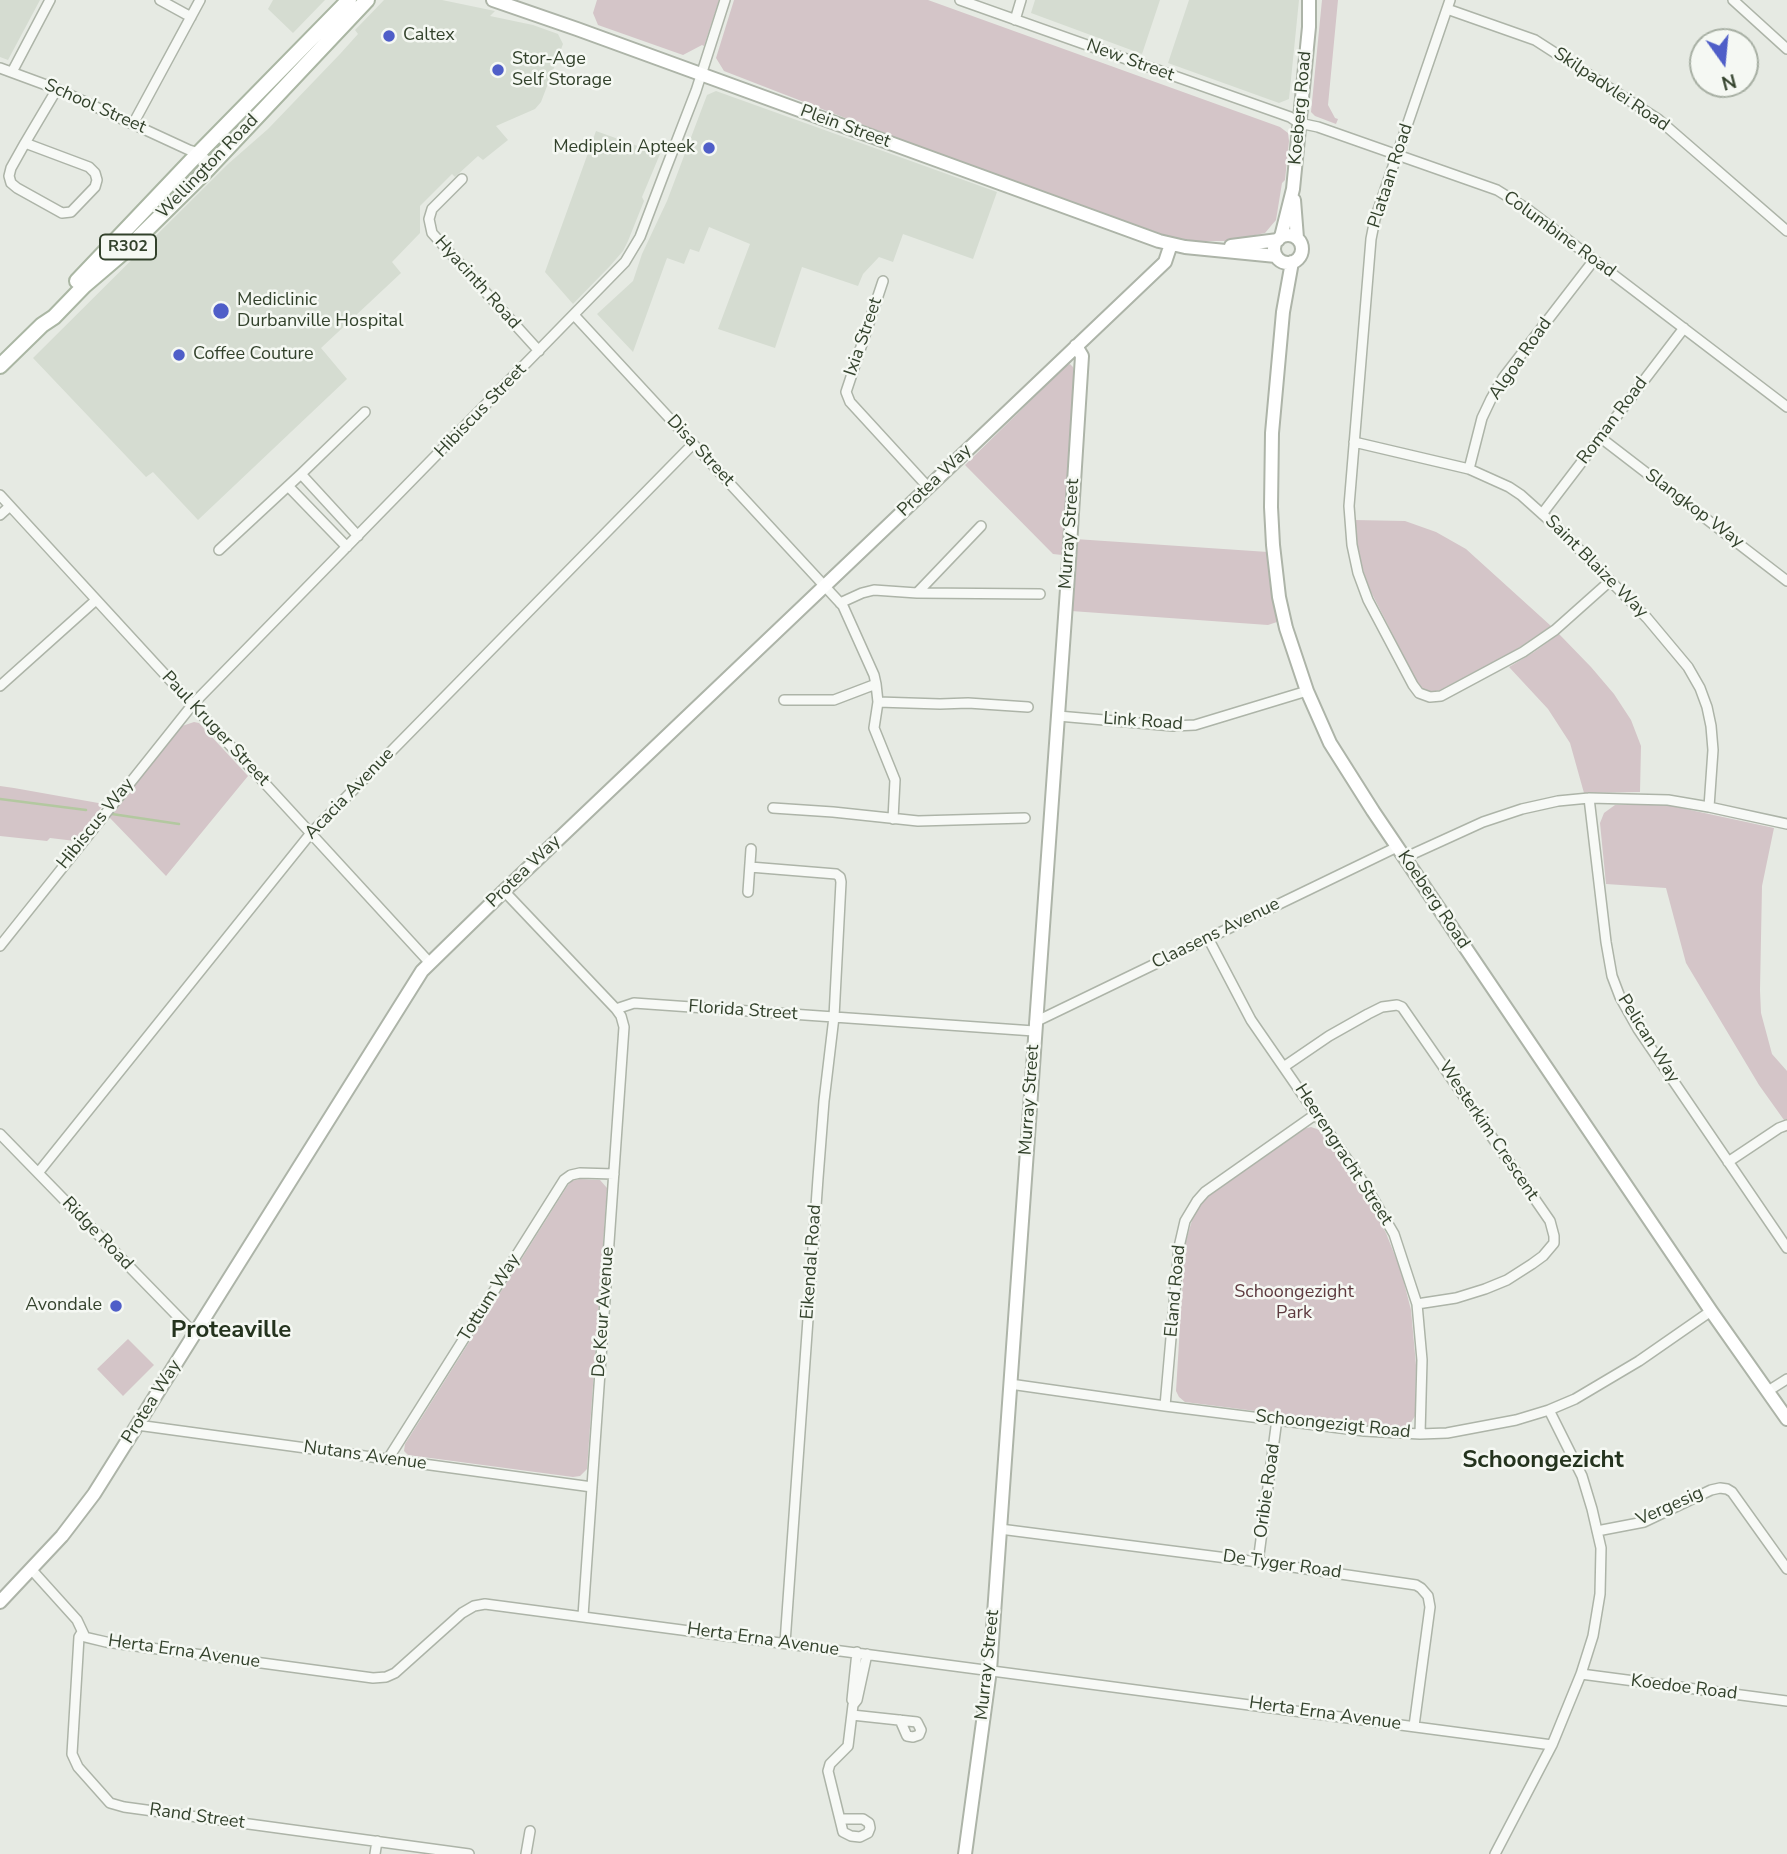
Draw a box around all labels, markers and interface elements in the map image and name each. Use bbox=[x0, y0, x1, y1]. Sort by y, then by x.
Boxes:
place label: Caltex bbox=[403, 25, 455, 47]
marker: Caltex bbox=[381, 28, 397, 44]
north arrow bbox=[1689, 28, 1759, 98]
street label: New Street bbox=[1083, 35, 1177, 87]
street label: Skilpadvlei Road bbox=[1549, 43, 1673, 137]
place label: Stor-Age Self Storage bbox=[512, 49, 612, 92]
street label: Koeberg Road bbox=[1285, 50, 1317, 166]
marker: Stor-Age Self Storage bbox=[490, 62, 506, 78]
text: N bbox=[1719, 67, 1739, 96]
street label: School Street bbox=[41, 75, 149, 139]
street label: Plein Street bbox=[797, 101, 893, 153]
street label: Wellington Road bbox=[153, 110, 263, 224]
street label: Plataan Road bbox=[1364, 121, 1418, 231]
place label: Mediplein Apteek bbox=[553, 137, 695, 159]
marker: Mediplein Apteek bbox=[701, 140, 717, 156]
street label: Columbine Road bbox=[1499, 187, 1619, 283]
street label: Hyacinth Road bbox=[429, 232, 525, 334]
road number: R302 bbox=[100, 234, 156, 260]
place label: Mediclinic Durbanville Hospital bbox=[237, 290, 403, 332]
street label: Ixia Street bbox=[841, 295, 887, 379]
marker: Mediclinic Durbanville Hospital bbox=[211, 301, 231, 321]
street label: Algoa Road bbox=[1485, 314, 1557, 404]
place label: Coffee Couture bbox=[193, 344, 314, 366]
marker: Coffee Couture bbox=[171, 347, 187, 363]
street label: Hibiscus Street bbox=[431, 360, 531, 462]
street label: Roman Road bbox=[1573, 373, 1653, 469]
street label: Disa Street bbox=[662, 411, 738, 491]
street label: Protea Way bbox=[893, 440, 977, 522]
street label: Slangkop Way bbox=[1640, 465, 1748, 553]
street label: Murray Street bbox=[1055, 478, 1085, 590]
street label: Saint Blaize Way bbox=[1540, 511, 1652, 623]
street label: Paul Kruger Street bbox=[156, 667, 274, 791]
street label: Link Road bbox=[1103, 708, 1183, 736]
street label: Acacia Avenue bbox=[301, 744, 399, 844]
street label: Hibiscus Way bbox=[53, 774, 139, 874]
street label: Protea Way bbox=[482, 831, 566, 913]
street label: Koeberg Road bbox=[1392, 847, 1474, 953]
street label: Claasens Avenue bbox=[1149, 894, 1283, 974]
street label: Pelican Way bbox=[1612, 991, 1684, 1087]
street label: Florida Street bbox=[688, 996, 798, 1026]
street label: Murray Street bbox=[1015, 1044, 1045, 1156]
street label: Westerkim Crescent bbox=[1433, 1057, 1543, 1205]
street label: Heerengracht Street bbox=[1289, 1080, 1397, 1230]
street label: Ridge Road bbox=[57, 1193, 137, 1275]
street label: Eikendal Road bbox=[797, 1204, 827, 1320]
street label: Eland Road bbox=[1161, 1244, 1191, 1338]
street label: De Keur Avenue bbox=[589, 1246, 619, 1378]
street label: Tottum Way bbox=[455, 1250, 525, 1346]
park label: Schoongezight Park bbox=[1234, 1282, 1354, 1324]
place label: Avondale bbox=[25, 1295, 102, 1317]
marker: Avondale bbox=[108, 1298, 124, 1314]
district label: Proteaville bbox=[171, 1317, 291, 1345]
street label: Protea Way bbox=[118, 1356, 186, 1448]
street label: Schoongezigt Road bbox=[1254, 1406, 1412, 1444]
street label: Nutans Avenue bbox=[302, 1437, 428, 1475]
street label: Oribie Road bbox=[1251, 1442, 1285, 1540]
district label: Schoongezicht bbox=[1462, 1447, 1624, 1475]
street label: Vergesig bbox=[1633, 1483, 1707, 1531]
street label: De Tyger Road bbox=[1221, 1546, 1343, 1584]
street label: Murray Street bbox=[971, 1609, 1005, 1721]
street label: Herta Erna Avenue bbox=[686, 1619, 840, 1661]
street label: Herta Erna Avenue bbox=[107, 1631, 261, 1673]
street label: Koedoe Road bbox=[1629, 1671, 1739, 1705]
street label: Herta Erna Avenue bbox=[1248, 1693, 1402, 1735]
street label: Rand Street bbox=[148, 1800, 246, 1834]

